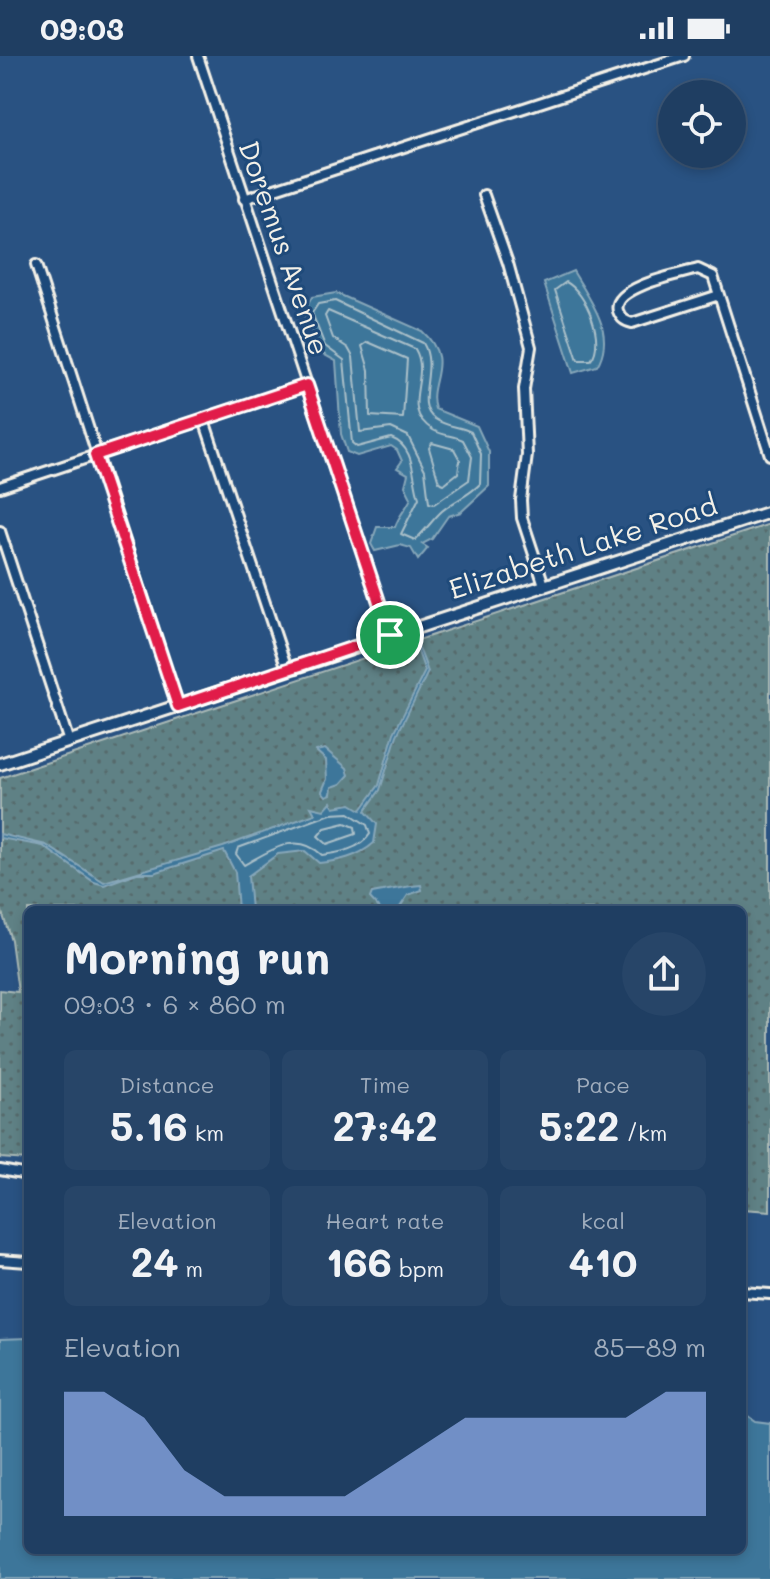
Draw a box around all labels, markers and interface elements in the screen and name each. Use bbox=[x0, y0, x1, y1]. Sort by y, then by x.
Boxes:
text: 09:03 bbox=[40, 8, 124, 48]
map controls bbox=[658, 80, 746, 168]
button: locate bbox=[658, 80, 746, 168]
street label: Doremus Avenue bbox=[231, 136, 338, 360]
street label: Elizabeth Lake Road bbox=[444, 486, 721, 606]
pin bbox=[356, 601, 424, 669]
icon: arrive bbox=[368, 613, 412, 657]
text: Morning run bbox=[64, 928, 330, 985]
button: share bbox=[622, 932, 706, 1016]
text: 09:03 · 6 × 860 m bbox=[64, 987, 286, 1021]
text: Distance bbox=[120, 1070, 214, 1099]
text: Time bbox=[360, 1070, 410, 1099]
text: Pace bbox=[576, 1070, 630, 1099]
text: 5.16 bbox=[110, 1099, 188, 1151]
text: 27:42 bbox=[332, 1099, 438, 1151]
text: 5:22 bbox=[539, 1099, 619, 1151]
text: km bbox=[188, 1118, 224, 1147]
text: /km bbox=[619, 1118, 667, 1147]
text: Elevation bbox=[118, 1206, 216, 1235]
text: Heart rate bbox=[326, 1206, 444, 1235]
text: kcal bbox=[581, 1206, 625, 1235]
text: 24 bbox=[131, 1235, 179, 1287]
text: 166 bbox=[326, 1235, 392, 1287]
text: 410 bbox=[569, 1235, 637, 1287]
text: m bbox=[179, 1254, 203, 1283]
text: bpm bbox=[392, 1254, 444, 1283]
text: Elevation bbox=[64, 1330, 181, 1364]
text: 85–89 m bbox=[594, 1330, 706, 1364]

